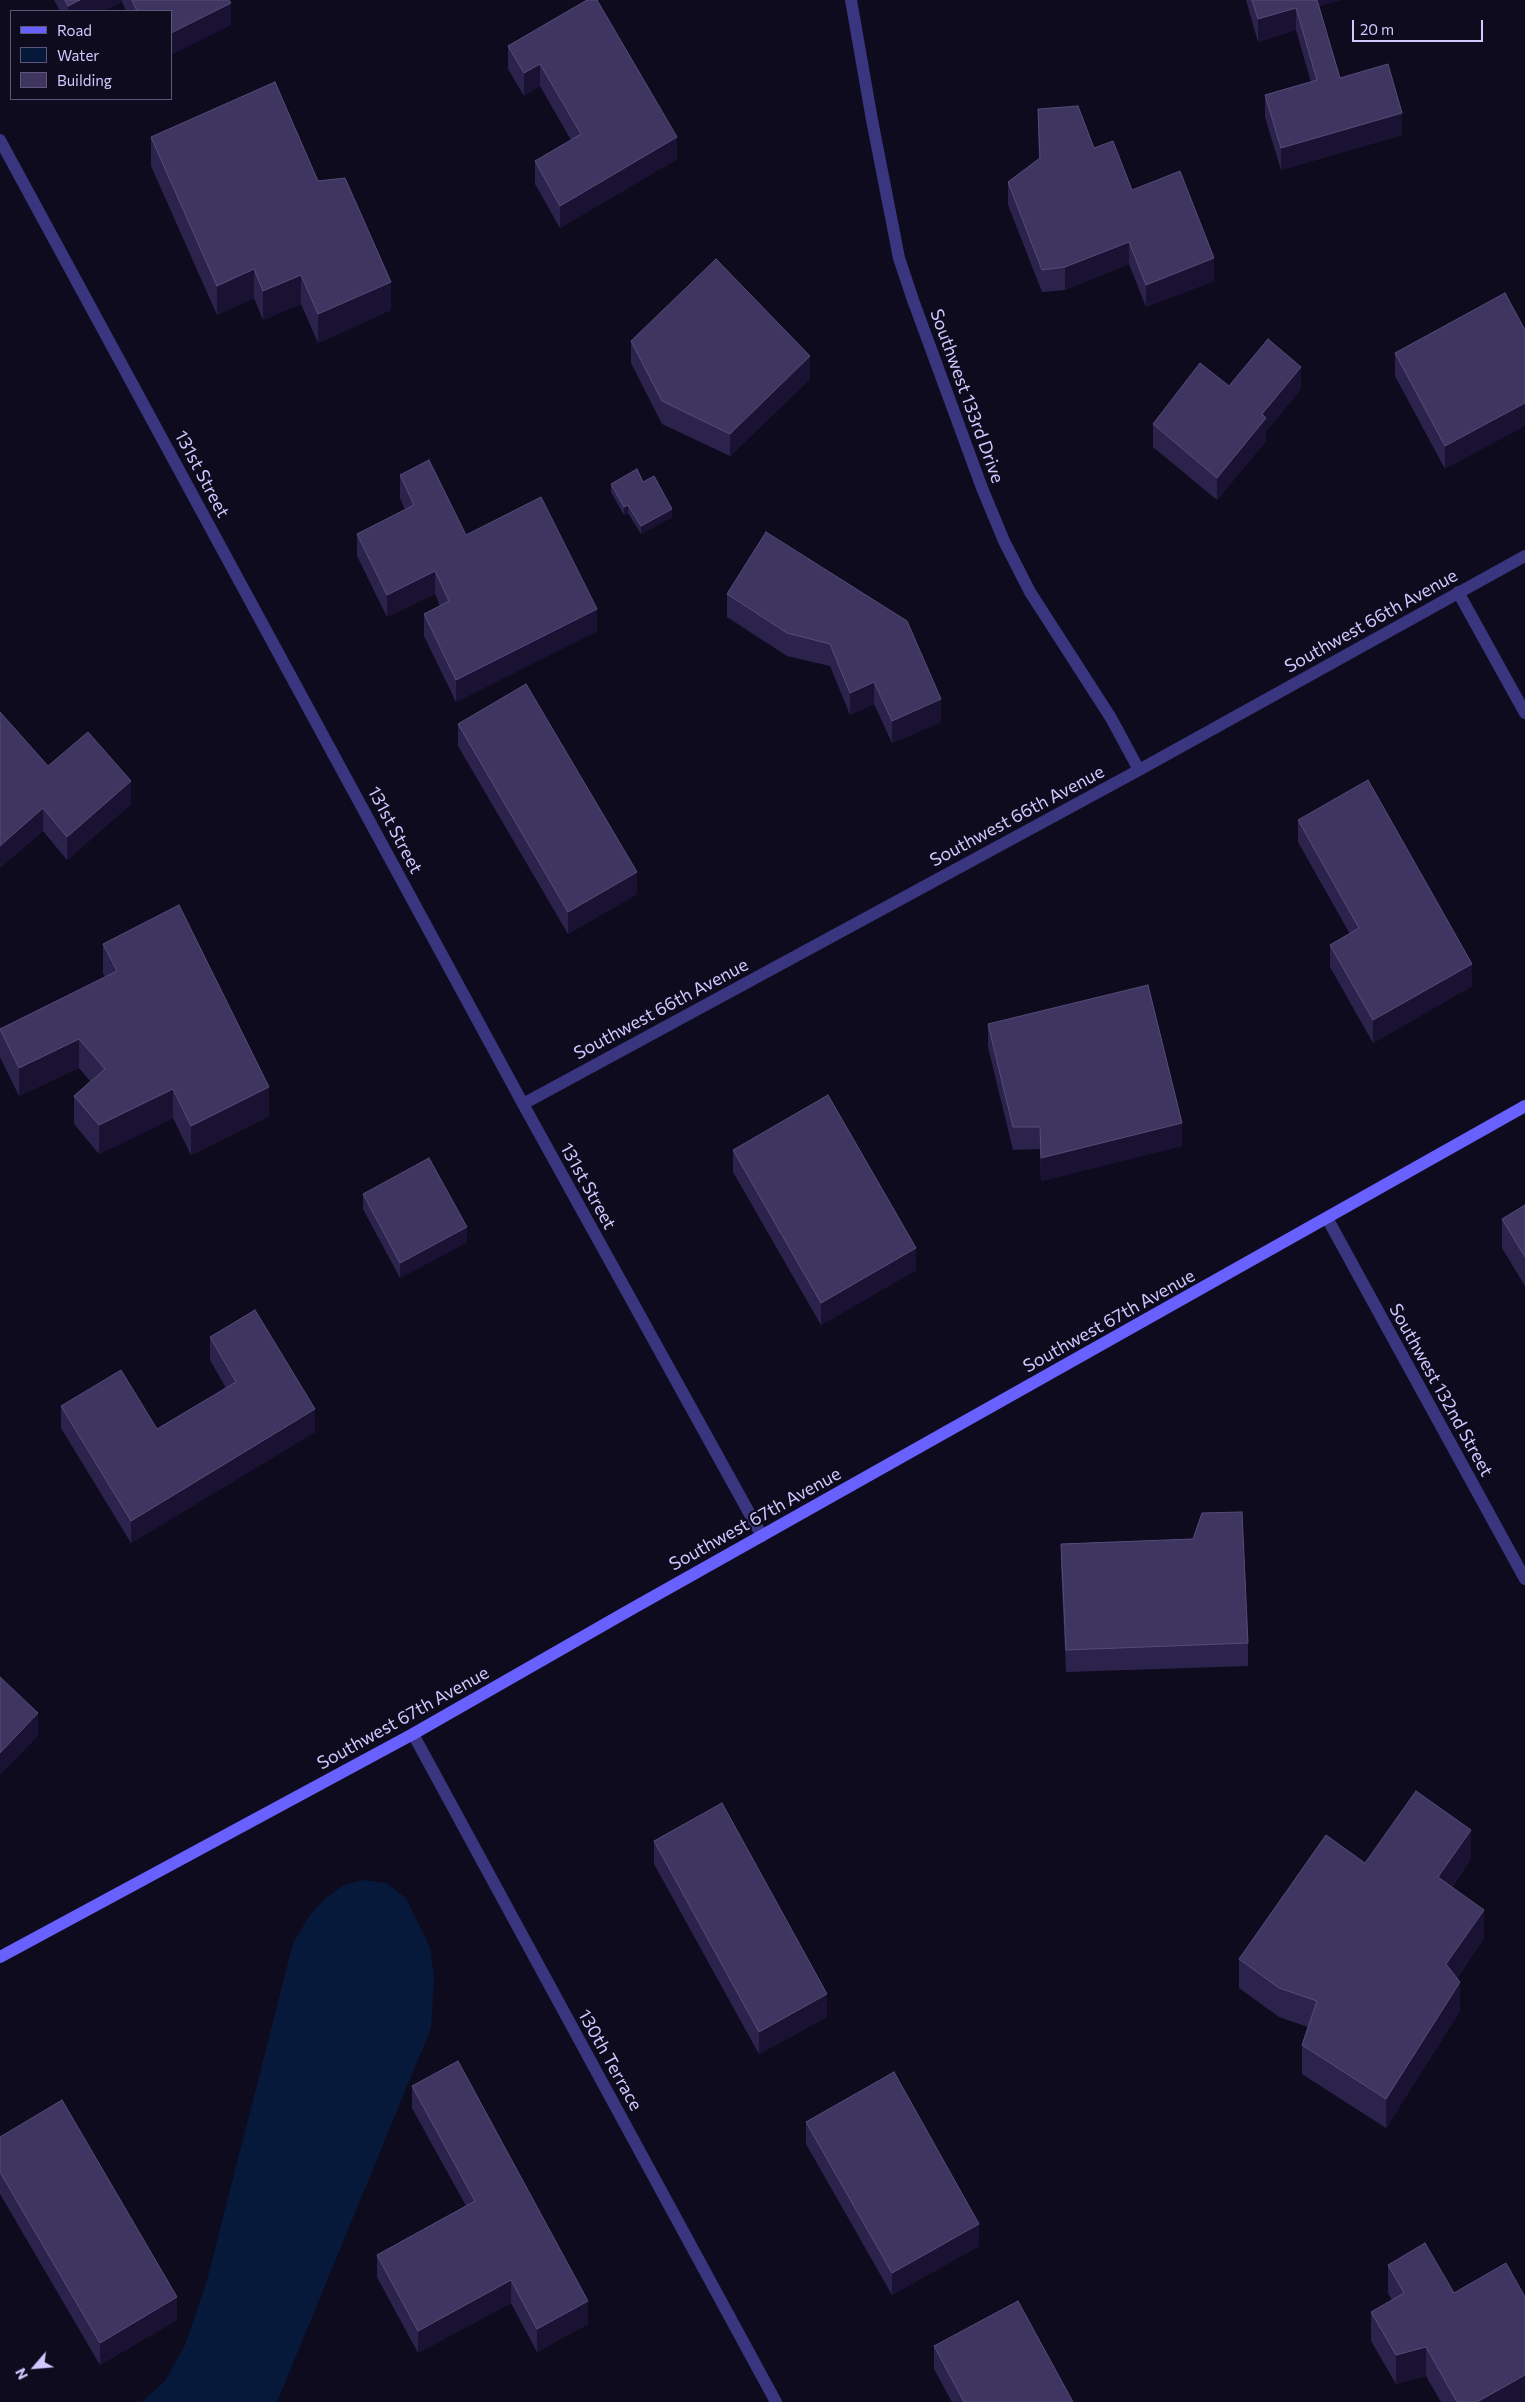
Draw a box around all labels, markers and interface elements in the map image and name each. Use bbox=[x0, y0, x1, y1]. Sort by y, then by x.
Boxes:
legend bbox=[10, 10, 172, 100]
scale bar bbox=[1355, 10, 1486, 42]
text: 20 m bbox=[1360, 20, 1394, 38]
text: Road bbox=[57, 21, 92, 39]
text: Water bbox=[57, 46, 99, 64]
text: Building bbox=[57, 71, 112, 89]
street label: Southwest 133rd Drive bbox=[925, 306, 1009, 486]
street label: 131st Street bbox=[170, 427, 234, 521]
street label: Southwest 66th Avenue bbox=[1281, 564, 1461, 678]
street label: Southwest 66th Avenue bbox=[926, 761, 1108, 871]
street label: 131st Street bbox=[363, 783, 427, 877]
street label: Southwest 66th Avenue bbox=[570, 954, 752, 1064]
street label: 131st Street bbox=[555, 1139, 621, 1233]
street label: Southwest 67th Avenue bbox=[1019, 1265, 1199, 1377]
street label: Southwest 132nd Street bbox=[1384, 1300, 1498, 1480]
street label: Southwest 67th Avenue bbox=[665, 1463, 845, 1575]
street label: Southwest 67th Avenue bbox=[313, 1662, 493, 1774]
street label: 130th Terrace bbox=[573, 2006, 647, 2114]
north arrow bbox=[10, 2342, 60, 2392]
text: N bbox=[11, 2366, 31, 2383]

